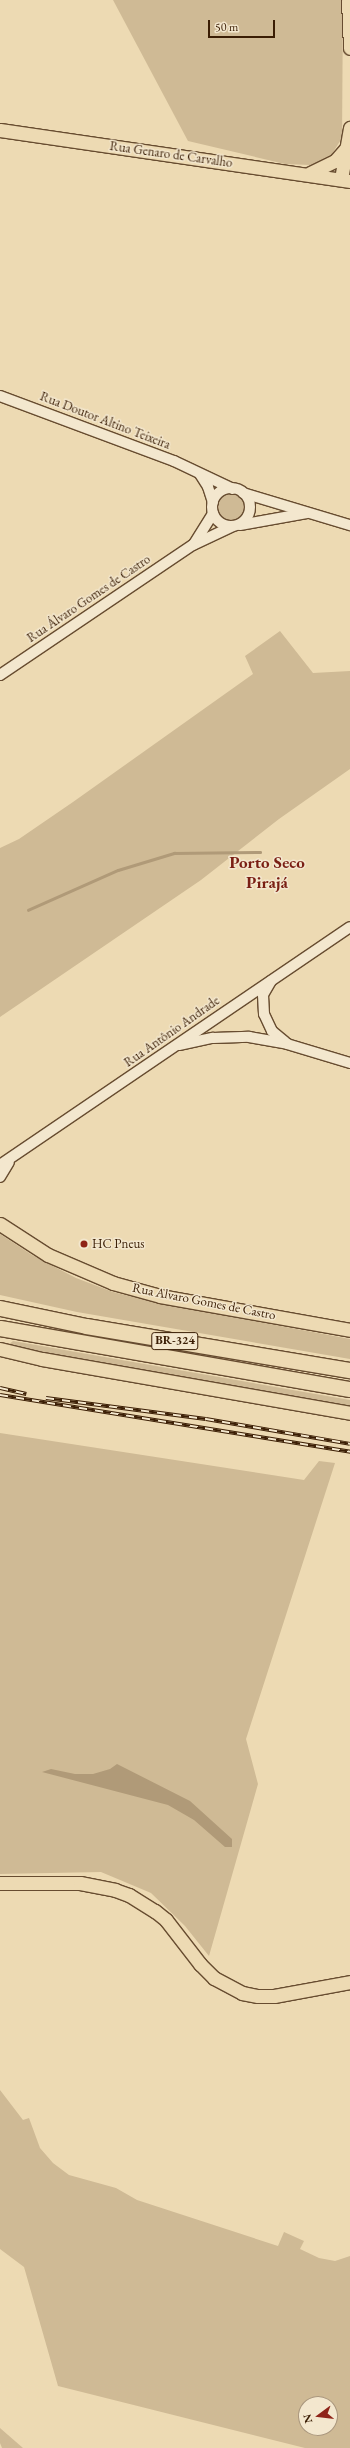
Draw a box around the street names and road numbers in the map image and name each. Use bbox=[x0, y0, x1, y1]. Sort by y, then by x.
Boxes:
street label: Rua Genaro de Carvalho bbox=[109, 139, 233, 171]
street label: Rua Doutor Altino Teixeira bbox=[38, 389, 172, 453]
street label: Rua Álvaro Gomes de Castro bbox=[24, 552, 154, 646]
street label: Rua Antônio Andrade bbox=[121, 993, 223, 1071]
street label: Rua Alvaro Gomes de Castro bbox=[131, 1280, 277, 1324]
road number: BR-324 bbox=[151, 1331, 199, 1351]

